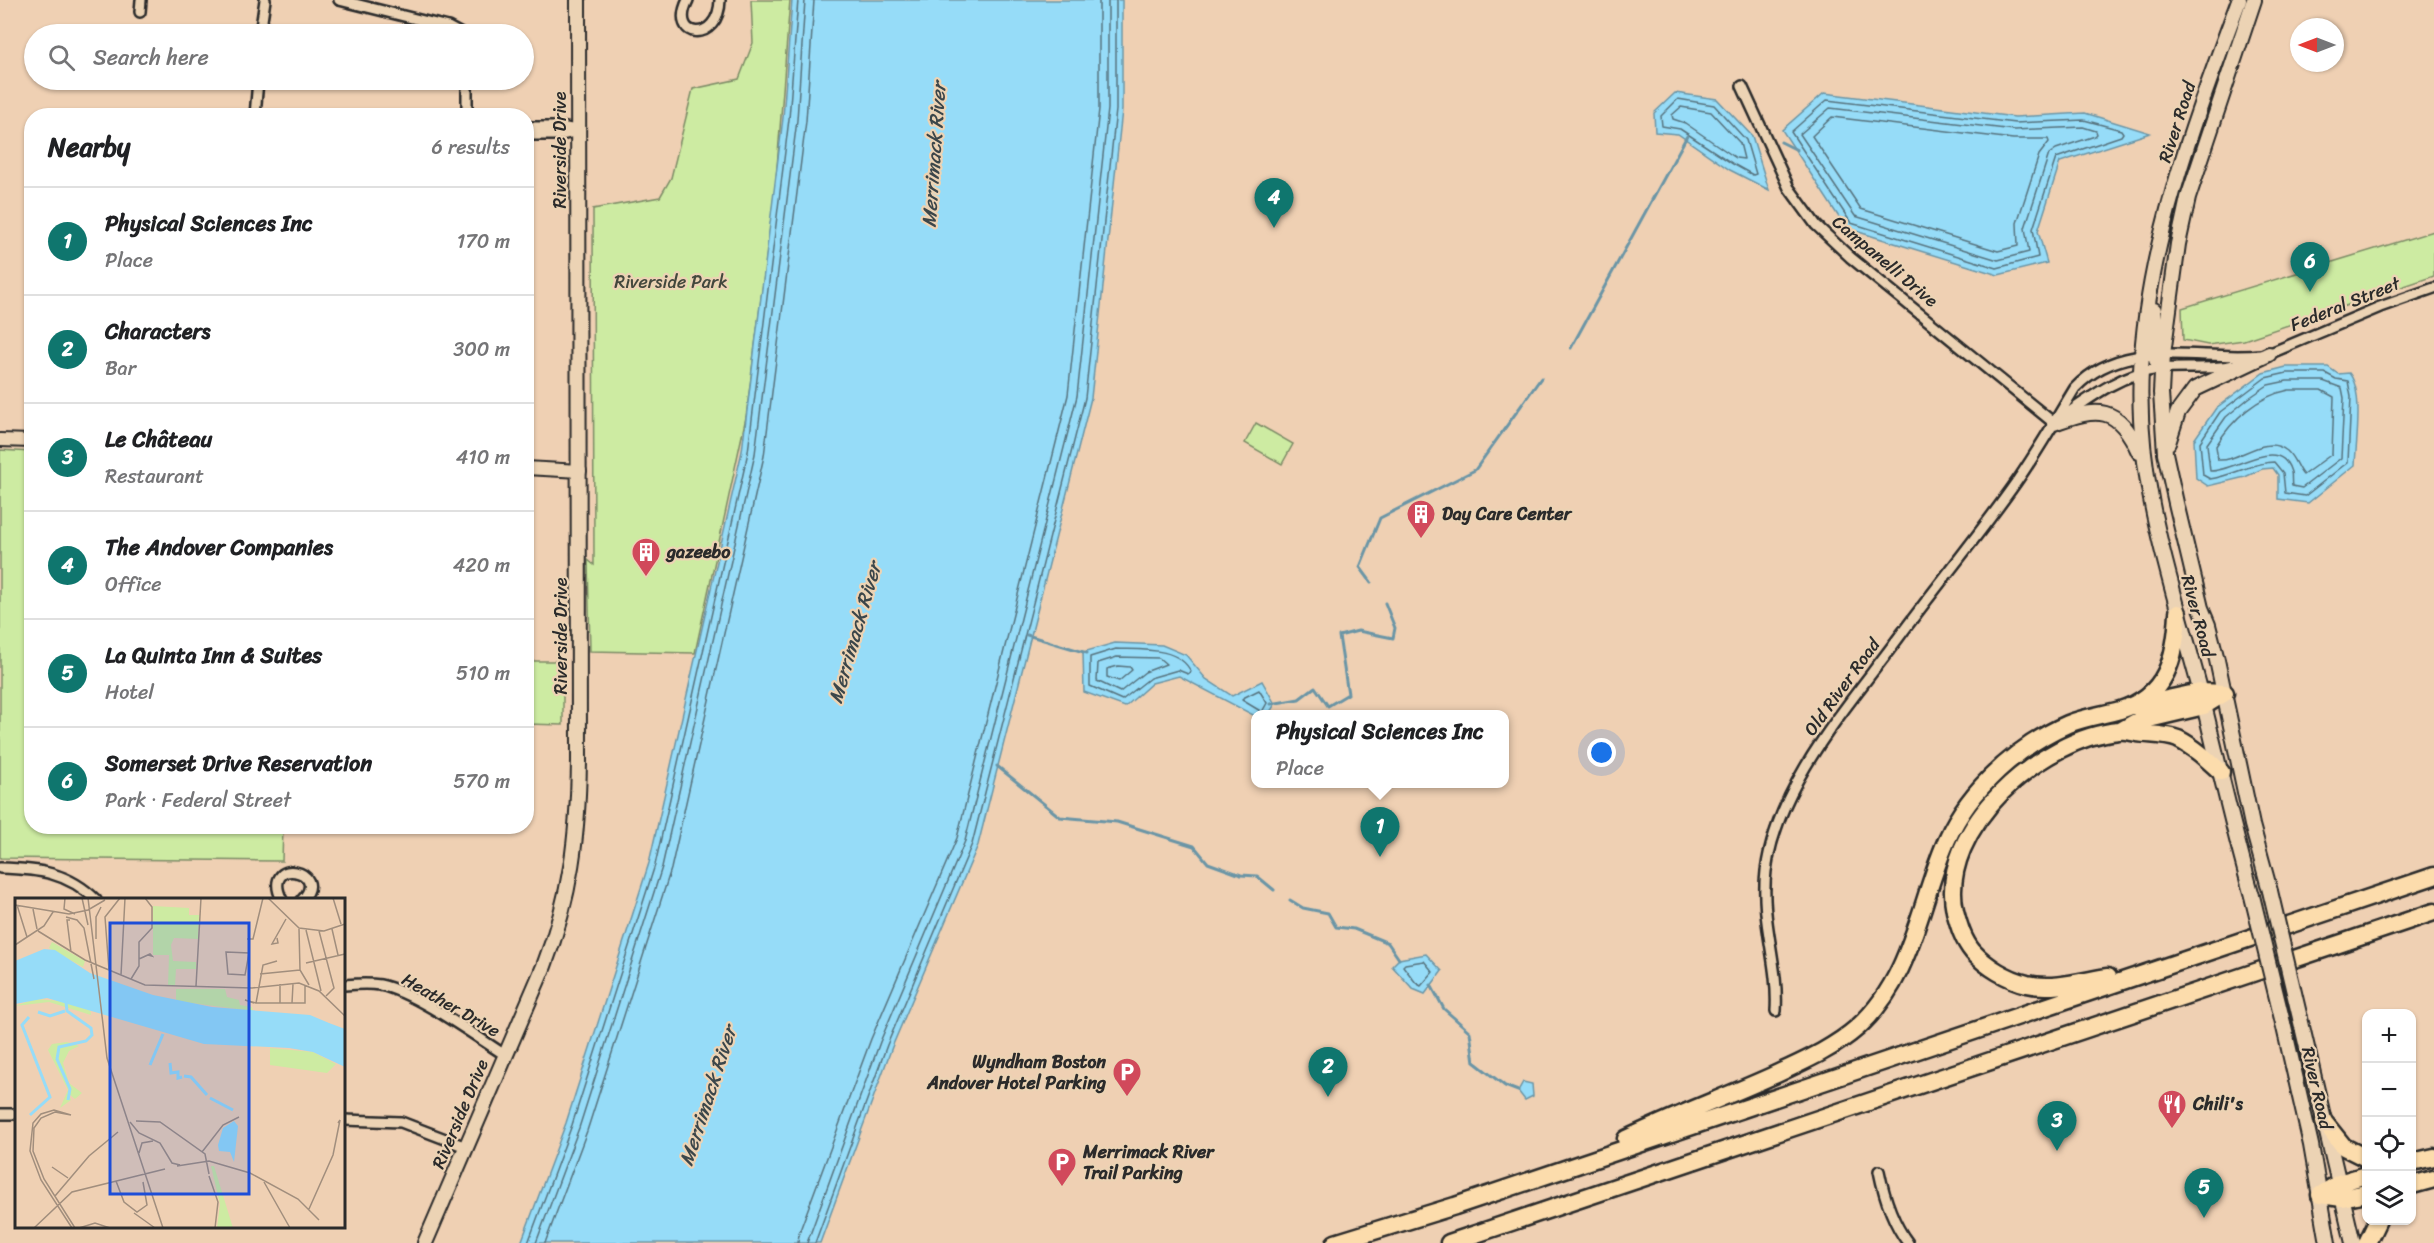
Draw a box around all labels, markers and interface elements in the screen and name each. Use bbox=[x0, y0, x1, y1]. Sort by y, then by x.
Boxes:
north arrow bbox=[2290, 18, 2344, 72]
search box bbox=[24, 24, 534, 90]
text: Search here bbox=[93, 38, 209, 77]
icon: search bbox=[45, 41, 78, 74]
street label: River Road bbox=[2149, 76, 2206, 167]
water label: Merrimack River bbox=[911, 78, 957, 229]
street label: Riverside Drive bbox=[544, 91, 576, 208]
text: Nearby bbox=[48, 124, 130, 170]
text: 6 results bbox=[431, 130, 510, 165]
pin: 4 bbox=[1254, 178, 1294, 228]
text: Physical Sciences Inc bbox=[105, 204, 313, 243]
street label: Campanelli Drive bbox=[1824, 207, 1946, 316]
text: 1 bbox=[63, 224, 72, 259]
text: 170 m bbox=[457, 224, 510, 259]
pin: 6 bbox=[2290, 242, 2330, 292]
text: Place bbox=[105, 243, 153, 278]
park label: Riverside Park bbox=[614, 266, 728, 298]
street label: Federal Street bbox=[2285, 267, 2406, 341]
text: Characters bbox=[105, 312, 211, 351]
text: 2 bbox=[62, 332, 73, 367]
text: 300 m bbox=[453, 332, 510, 367]
text: Bar bbox=[105, 351, 136, 386]
text: Le Château bbox=[105, 420, 212, 459]
text: 3 bbox=[62, 440, 73, 475]
text: 410 m bbox=[456, 440, 510, 475]
text: Restaurant bbox=[105, 459, 204, 494]
building icon: Day Care Center bbox=[1405, 498, 1437, 540]
place label: Day Care Center bbox=[1442, 498, 1573, 530]
text: The Andover Companies bbox=[105, 528, 333, 567]
building icon: gazeebo bbox=[630, 536, 662, 578]
place label: gazeebo bbox=[665, 536, 731, 568]
text: 4 bbox=[61, 548, 74, 583]
text: 420 m bbox=[453, 548, 510, 583]
water label: Merrimack River bbox=[818, 555, 893, 708]
text: Office bbox=[105, 567, 161, 602]
street label: River Road bbox=[2172, 571, 2225, 662]
street label: Riverside Drive bbox=[545, 577, 577, 694]
street label: Old River Road bbox=[1795, 630, 1890, 743]
text: La Quinta Inn & Suites bbox=[105, 636, 322, 675]
text: 5 bbox=[61, 656, 74, 691]
text: 510 m bbox=[456, 656, 510, 691]
text: Hotel bbox=[105, 675, 154, 710]
popup bbox=[1251, 710, 1509, 788]
text: Physical Sciences Inc bbox=[1276, 712, 1484, 751]
your location bbox=[1587, 738, 1616, 767]
text: Somerset Drive Reservation bbox=[105, 744, 372, 783]
text: Place bbox=[1276, 751, 1324, 786]
text: 6 bbox=[62, 764, 73, 799]
text: 570 m bbox=[453, 764, 510, 799]
text: Park · Federal Street bbox=[105, 783, 291, 818]
pin: 1 bbox=[1360, 808, 1400, 857]
inset map bbox=[15, 898, 345, 1228]
street label: Heather Drive bbox=[395, 964, 507, 1046]
map controls bbox=[2362, 1009, 2416, 1225]
button: + bbox=[2362, 1009, 2416, 1063]
water label: Merrimack River bbox=[669, 1018, 748, 1170]
street label: River Road bbox=[2292, 1044, 2342, 1134]
place label: Wyndham Boston Andover Hotel Parking bbox=[926, 1046, 1106, 1099]
pin: 2 bbox=[1308, 1048, 1348, 1097]
street label: Riverside Drive bbox=[422, 1054, 498, 1174]
parking icon: Wyndham Boston Andover Hotel Parking bbox=[1111, 1056, 1143, 1098]
button: − bbox=[2362, 1063, 2416, 1117]
restaurant icon: Chili's bbox=[2156, 1088, 2188, 1130]
place label: Chili's bbox=[2192, 1088, 2243, 1120]
pin: 3 bbox=[2038, 1102, 2076, 1151]
button: locate bbox=[2362, 1117, 2416, 1171]
place label: Merrimack River Trail Parking bbox=[1082, 1136, 1215, 1189]
parking icon: Merrimack River Trail Parking bbox=[1046, 1146, 1078, 1188]
pin: 5 bbox=[2184, 1168, 2224, 1218]
button: layers bbox=[2362, 1171, 2416, 1225]

